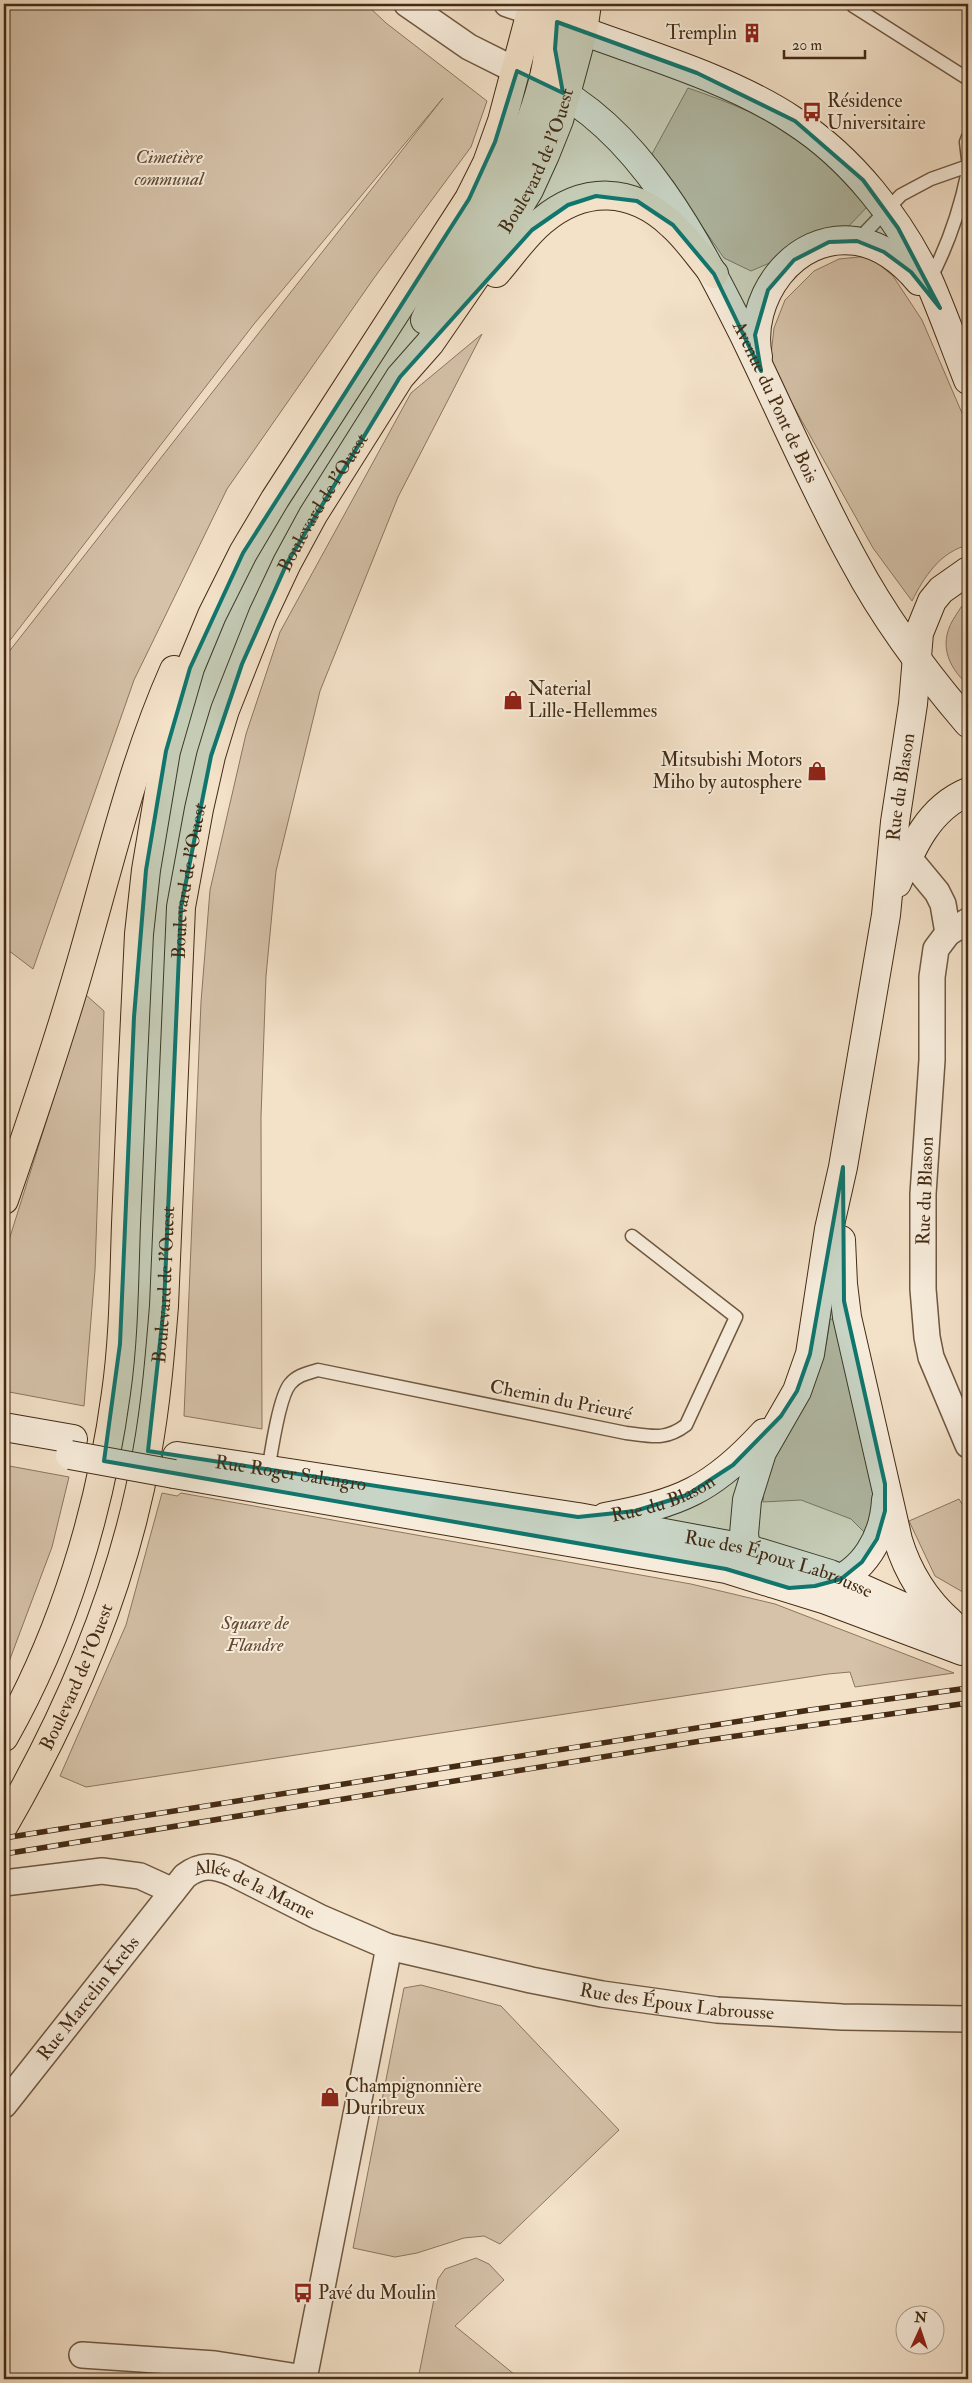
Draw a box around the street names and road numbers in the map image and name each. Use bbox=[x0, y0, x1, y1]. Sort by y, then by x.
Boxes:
street label: Boulevard de l'Ouest bbox=[493, 85, 579, 238]
street label: Avenue du Pont de Bois bbox=[727, 316, 824, 487]
street label: Boulevard de l'Ouest bbox=[273, 429, 374, 576]
street label: Rue du Blason bbox=[881, 731, 920, 842]
street label: Boulevard de l'Ouest bbox=[167, 800, 212, 959]
street label: Rue du Blason bbox=[911, 1136, 939, 1246]
street label: Boulevard de l'Ouest bbox=[147, 1205, 180, 1364]
street label: Chemin du Prieuré bbox=[488, 1374, 634, 1426]
street label: Rue Roger Salengro bbox=[213, 1450, 368, 1497]
street label: Rue du Blason bbox=[609, 1469, 720, 1528]
street label: Rue des Époux Labrousse bbox=[683, 1525, 876, 1603]
street label: Boulevard de l'Ouest bbox=[34, 1601, 118, 1754]
street label: Allée de la Marne bbox=[190, 1855, 319, 1925]
street label: Rue Marcelin Krebs bbox=[32, 1931, 145, 2065]
street label: Rue des Époux Labrousse bbox=[578, 1978, 775, 2025]

